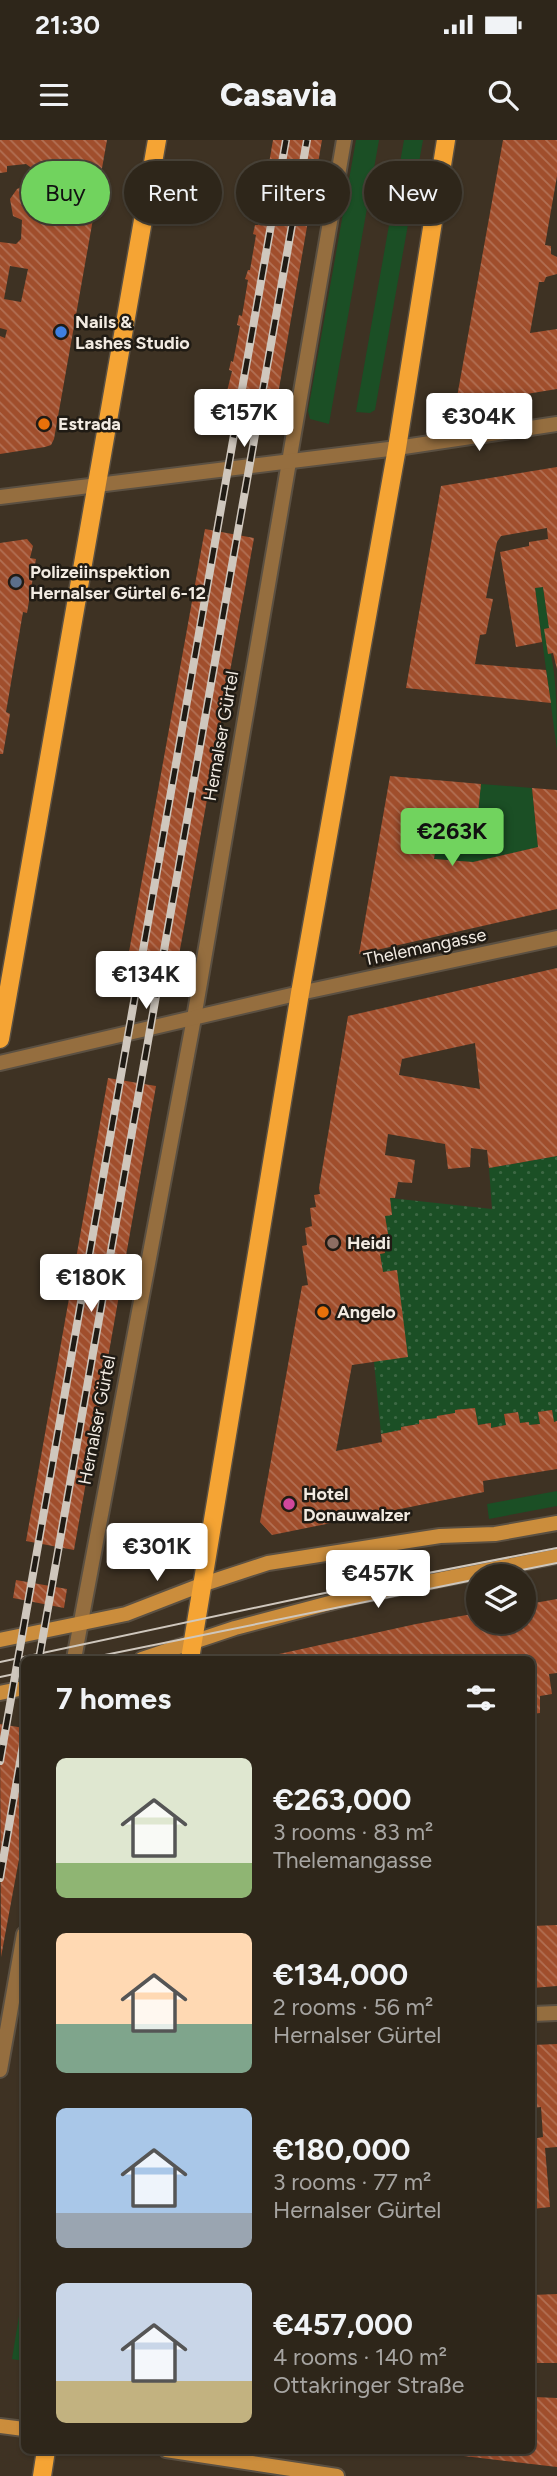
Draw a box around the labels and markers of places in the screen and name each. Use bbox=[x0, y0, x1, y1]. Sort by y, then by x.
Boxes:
place label: Nails & Lashes Studio bbox=[75, 311, 190, 354]
marker: Nails & Lashes Studio bbox=[53, 324, 69, 340]
pin: €157K bbox=[195, 390, 293, 449]
pin: €304K bbox=[430, 394, 528, 453]
place label: Estrada bbox=[58, 413, 121, 435]
marker: Estrada bbox=[36, 416, 52, 432]
place label: Polizeiinspektion Hernalser Gürtel 6-12 bbox=[30, 561, 206, 604]
marker: Polizeiinspektion Hernalser Gürtel 6-12 bbox=[8, 574, 24, 590]
pin: €263K bbox=[403, 808, 501, 868]
pin: €134K bbox=[97, 952, 195, 1011]
place label: Heidi bbox=[347, 1232, 391, 1254]
marker: Heidi bbox=[325, 1235, 341, 1251]
pin: €180K bbox=[42, 1254, 140, 1314]
place label: Angelo bbox=[337, 1301, 396, 1323]
marker: Angelo bbox=[315, 1304, 331, 1320]
place label: Hotel Donauwalzer bbox=[303, 1483, 410, 1526]
marker: Hotel Donauwalzer bbox=[281, 1496, 297, 1512]
pin: €301K bbox=[108, 1524, 206, 1583]
pin: €457K bbox=[329, 1550, 427, 1610]

